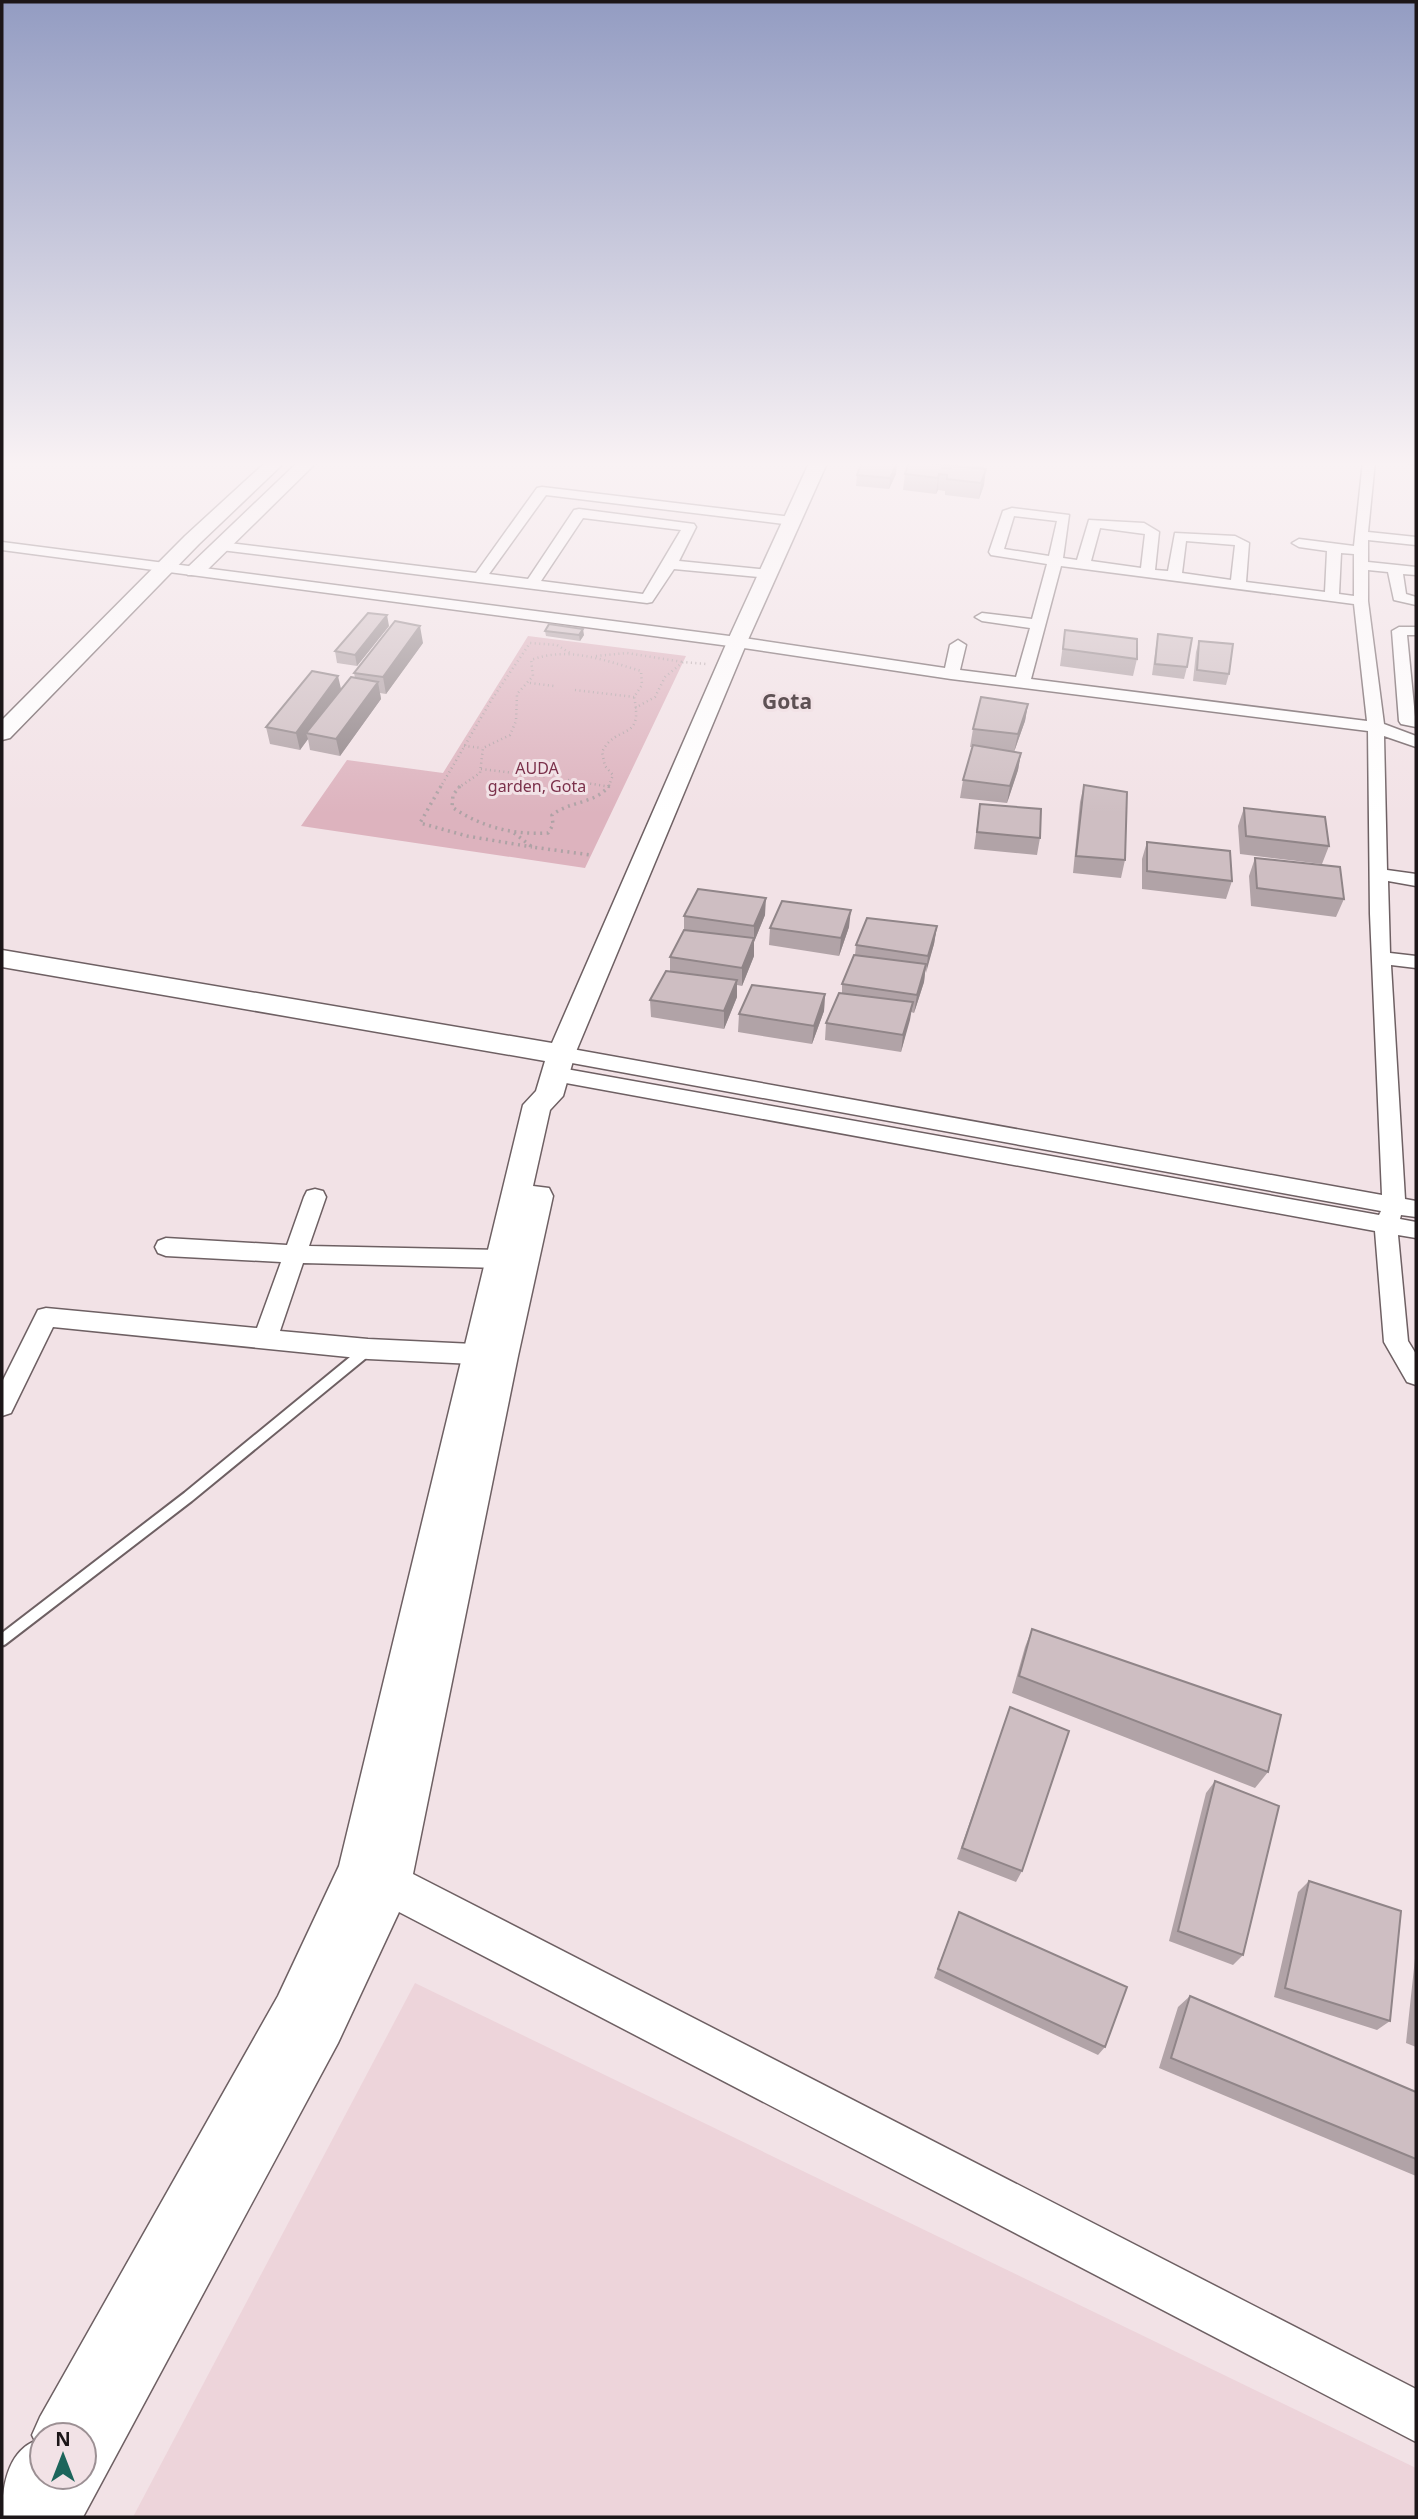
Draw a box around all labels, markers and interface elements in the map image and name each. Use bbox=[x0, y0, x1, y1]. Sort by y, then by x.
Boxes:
district label: Gota bbox=[762, 687, 812, 715]
park label: AUDA garden, Gota bbox=[488, 757, 586, 797]
north arrow bbox=[28, 2421, 98, 2491]
text: N bbox=[55, 2426, 71, 2452]

